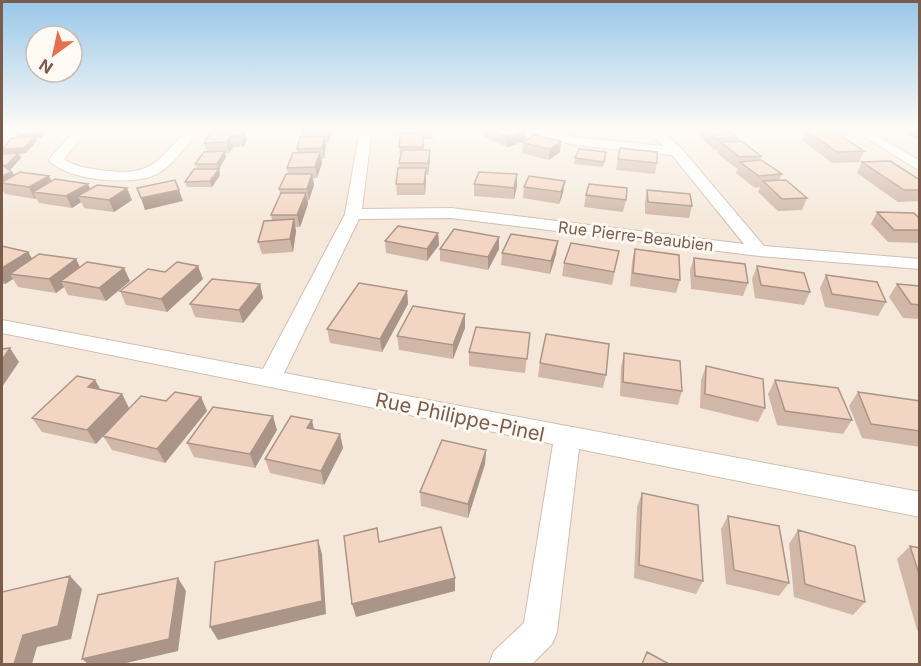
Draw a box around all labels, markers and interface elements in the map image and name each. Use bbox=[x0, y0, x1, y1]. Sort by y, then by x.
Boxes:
north arrow bbox=[24, 24, 84, 84]
text: N bbox=[35, 55, 56, 78]
street label: Rue Pierre-Beaubien bbox=[557, 217, 715, 255]
street label: Rue Philippe-Pinel bbox=[373, 387, 547, 447]

